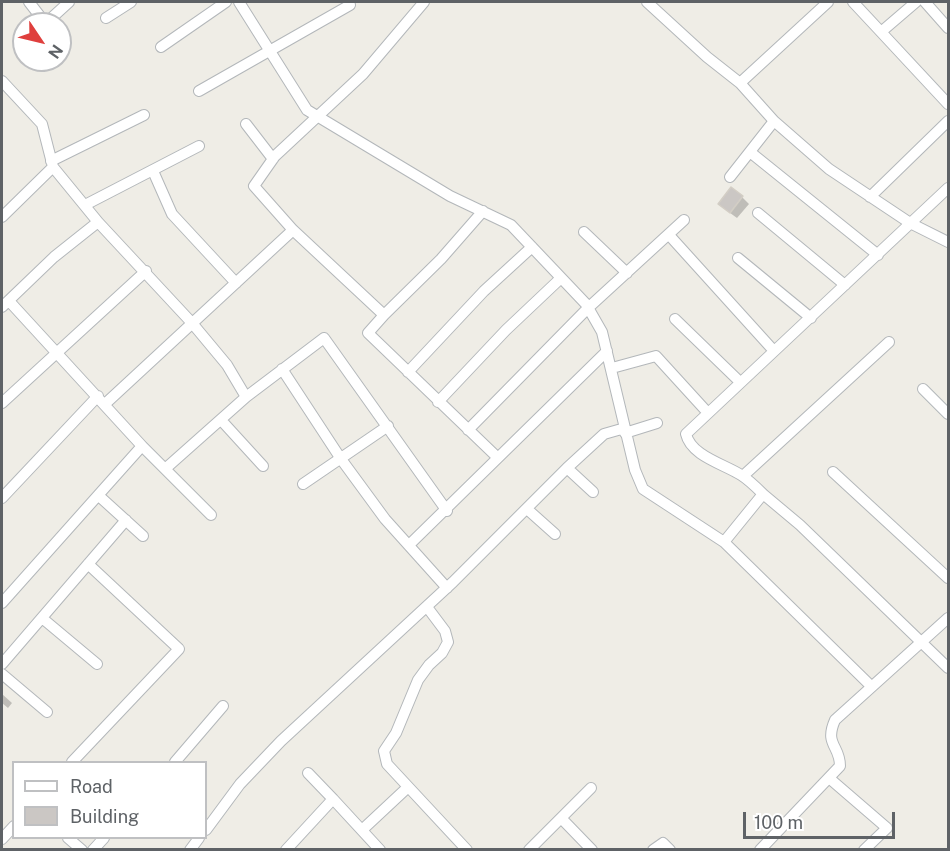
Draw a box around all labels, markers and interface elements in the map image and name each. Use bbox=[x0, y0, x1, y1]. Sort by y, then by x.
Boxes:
north arrow bbox=[12, 12, 72, 72]
text: N bbox=[44, 41, 67, 62]
legend bbox=[12, 761, 207, 839]
text: Road bbox=[70, 776, 113, 797]
scale bar bbox=[746, 800, 898, 838]
text: Building bbox=[70, 806, 139, 827]
text: 100 m bbox=[754, 812, 803, 833]

